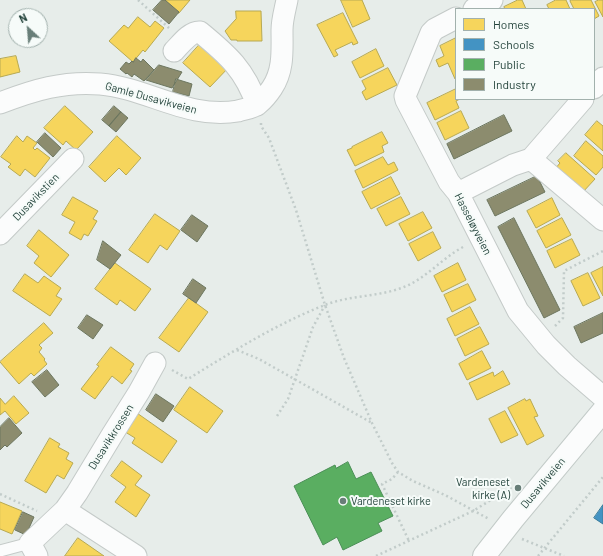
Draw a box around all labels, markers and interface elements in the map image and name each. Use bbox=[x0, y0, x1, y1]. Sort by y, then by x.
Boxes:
north arrow bbox=[8, 8, 48, 48]
legend bbox=[455, 8, 595, 100]
text: N bbox=[17, 10, 29, 25]
text: Homes bbox=[493, 17, 529, 31]
text: Schools bbox=[493, 37, 534, 51]
text: Public bbox=[493, 57, 525, 71]
text: Industry bbox=[493, 77, 536, 91]
street label: Gamle Dusavikveien bbox=[104, 79, 198, 117]
street label: Dusavikstien bbox=[10, 171, 62, 223]
street label: Hasseløyveien bbox=[452, 191, 494, 257]
street label: Dusavikkrossen bbox=[86, 402, 136, 472]
street label: Dusavikveien bbox=[518, 455, 568, 511]
place label: Vardeneset kirke (A) bbox=[456, 475, 510, 501]
marker: Vardeneset kirke (A) bbox=[513, 483, 523, 493]
place label: Vardeneset kirke bbox=[351, 494, 431, 508]
marker: Vardeneset kirke bbox=[338, 496, 348, 506]

